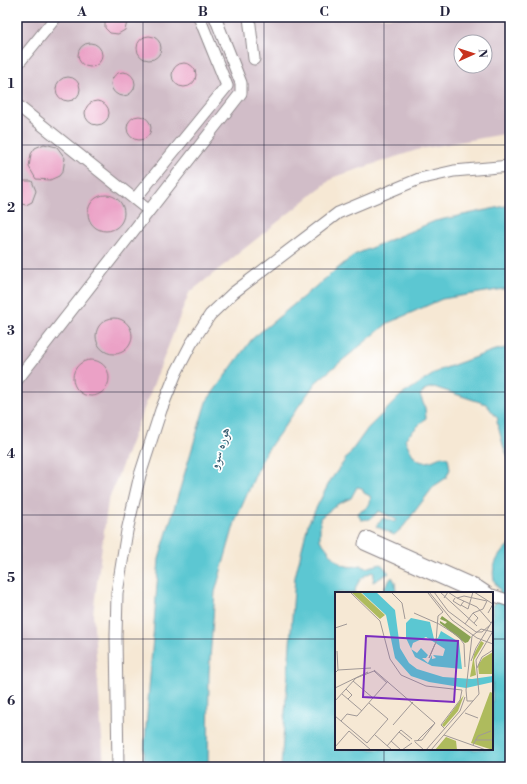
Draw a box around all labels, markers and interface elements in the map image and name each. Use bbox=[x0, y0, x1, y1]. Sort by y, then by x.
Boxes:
text: A bbox=[76, 4, 87, 20]
text: B bbox=[198, 4, 208, 20]
text: C bbox=[319, 4, 329, 20]
text: D bbox=[440, 4, 450, 20]
north arrow bbox=[453, 34, 493, 74]
text: N bbox=[475, 49, 489, 59]
text: 1 bbox=[8, 76, 15, 92]
text: 2 bbox=[7, 200, 15, 216]
text: 3 bbox=[7, 323, 15, 339]
water label: هوره سوو bbox=[205, 425, 235, 472]
text: 4 bbox=[7, 446, 16, 462]
text: 5 bbox=[7, 570, 15, 586]
inset map bbox=[335, 592, 493, 750]
text: 6 bbox=[7, 693, 15, 709]

